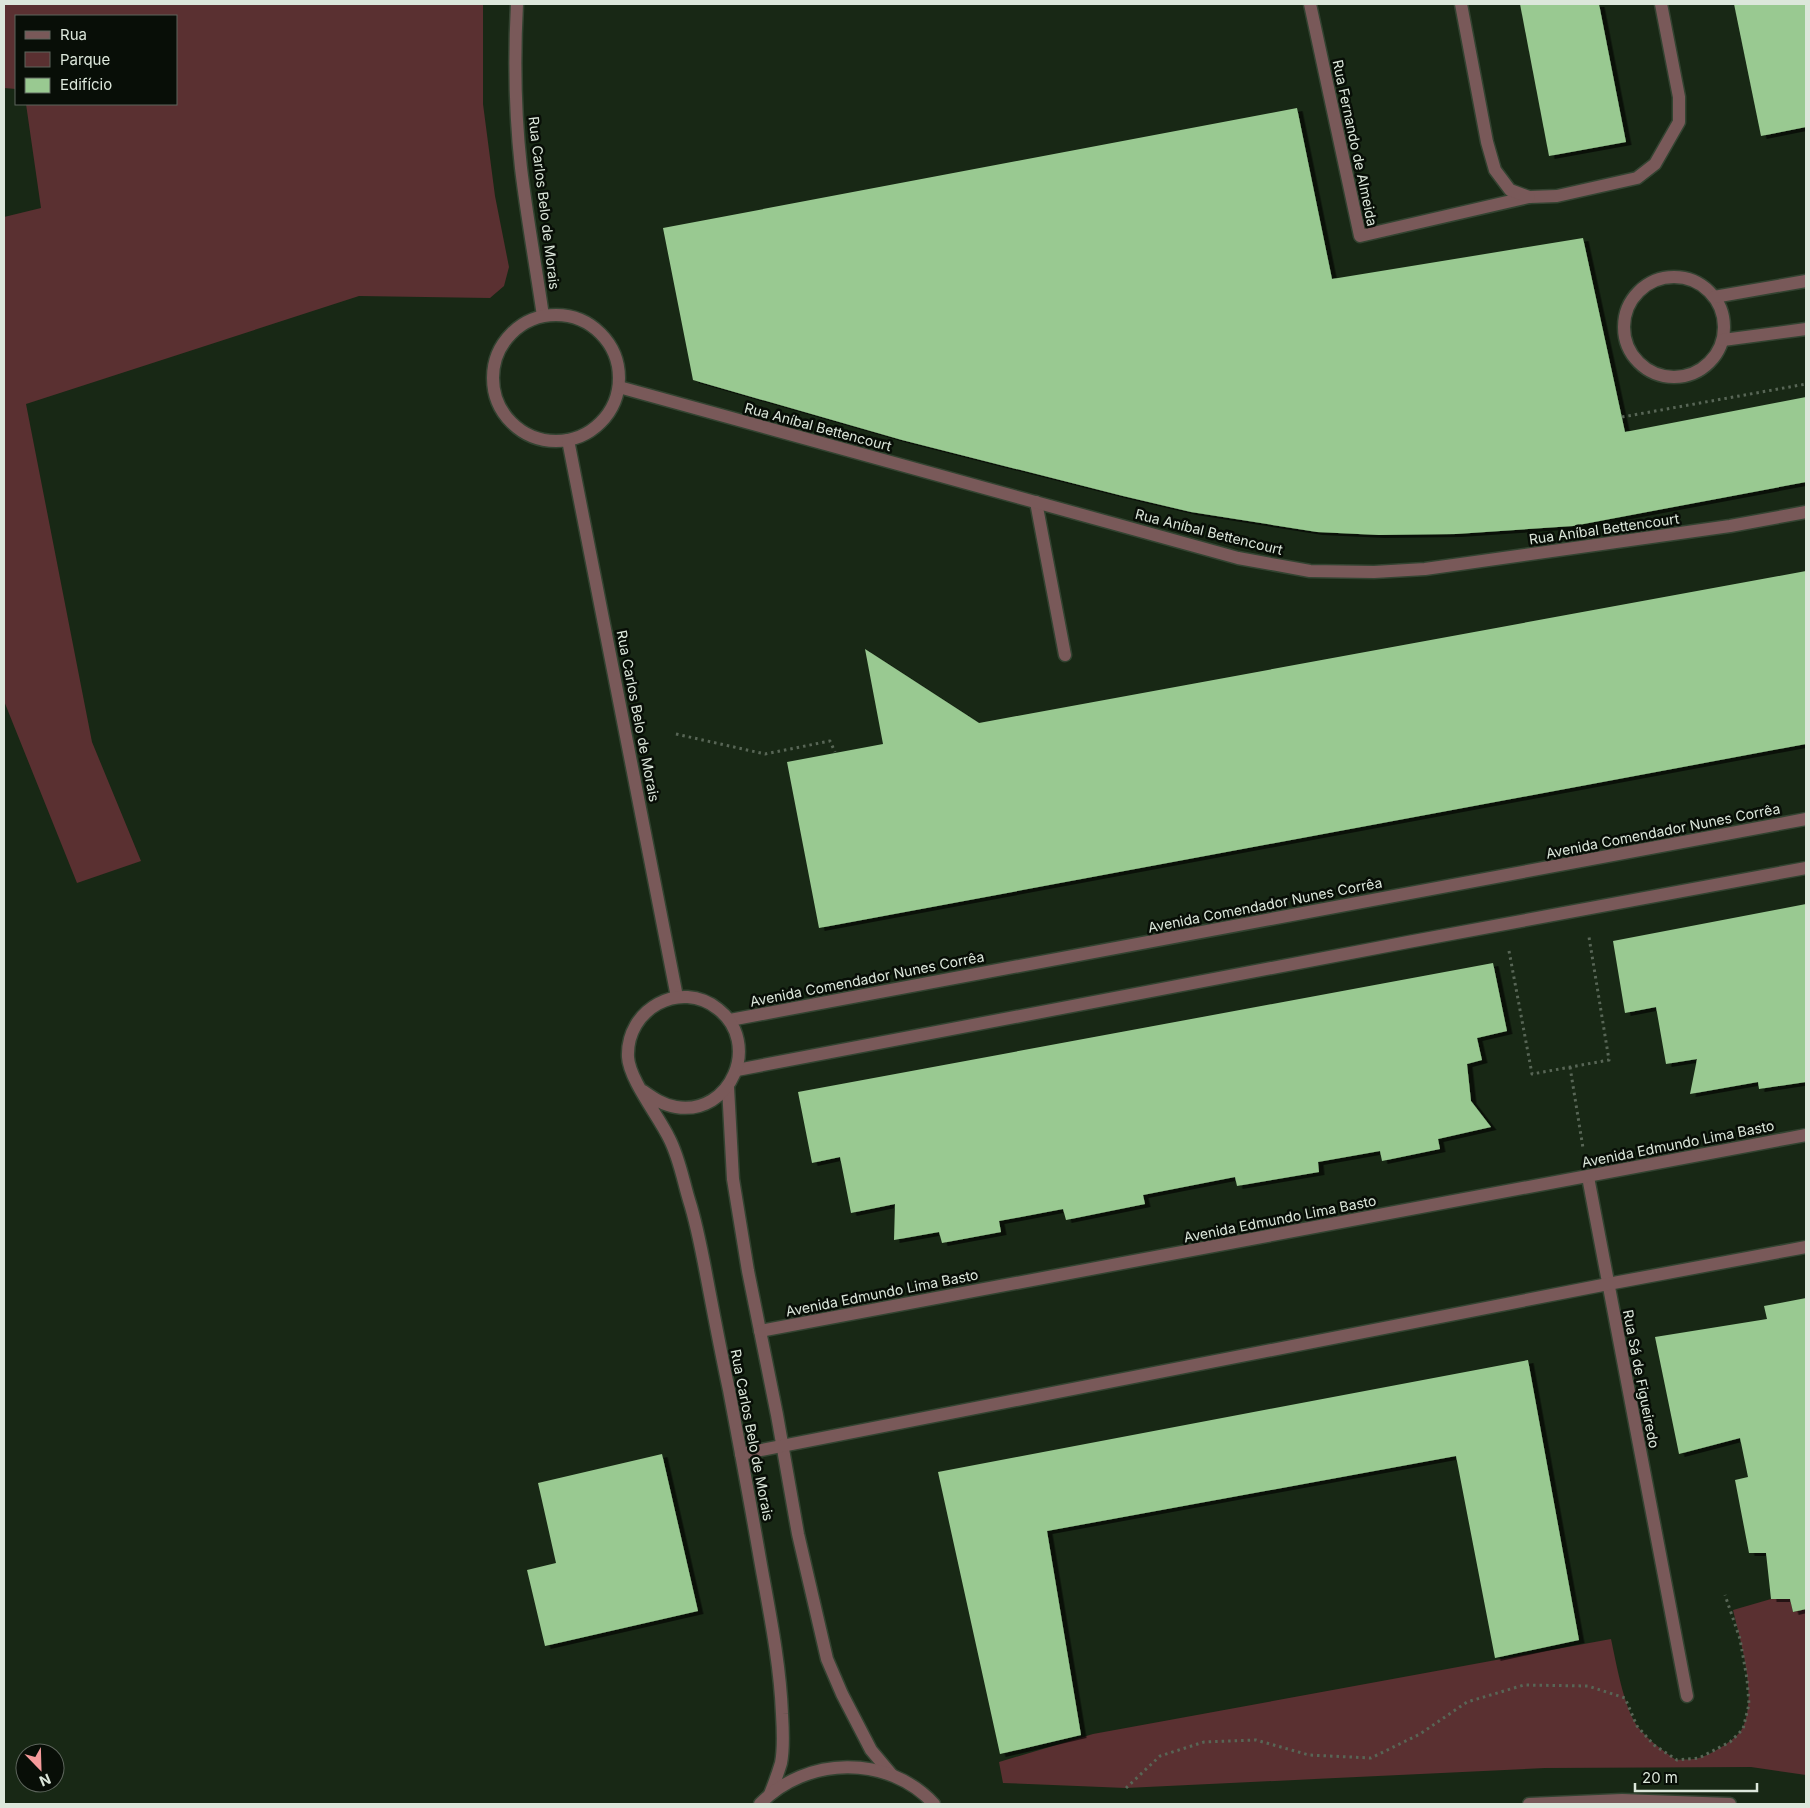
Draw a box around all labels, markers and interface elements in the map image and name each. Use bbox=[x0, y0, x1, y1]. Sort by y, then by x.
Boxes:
legend bbox=[15, 15, 178, 105]
text: Rua bbox=[60, 25, 87, 44]
text: Parque bbox=[60, 50, 110, 69]
street label: Rua Fernando de Almeida bbox=[1330, 58, 1381, 228]
text: Edifício bbox=[60, 75, 112, 94]
street label: Rua Carlos Belo de Morais bbox=[525, 115, 564, 291]
street label: Rua Aníbal Bettencourt bbox=[743, 399, 894, 454]
street label: Rua Aníbal Bettencourt bbox=[1134, 505, 1285, 558]
street label: Rua Aníbal Bettencourt bbox=[1528, 509, 1681, 547]
street label: Rua Carlos Belo de Morais bbox=[614, 629, 663, 803]
street label: Avenida Comendador Nunes Corrêa bbox=[1544, 799, 1782, 862]
street label: Avenida Comendador Nunes Corrêa bbox=[1146, 873, 1384, 936]
street label: Avenida Comendador Nunes Corrêa bbox=[748, 947, 986, 1010]
street label: Avenida Edmundo Lima Basto bbox=[1580, 1116, 1776, 1171]
street label: Avenida Edmundo Lima Basto bbox=[1182, 1191, 1378, 1246]
street label: Avenida Edmundo Lima Basto bbox=[784, 1265, 980, 1320]
street label: Rua Sá de Figueiredo bbox=[1620, 1308, 1663, 1450]
street label: Rua Carlos Belo de Morais bbox=[728, 1348, 777, 1522]
north arrow bbox=[15, 1743, 65, 1793]
scale bar bbox=[1635, 1760, 1758, 1792]
text: 20 m bbox=[1642, 1768, 1678, 1787]
text: N bbox=[37, 1771, 54, 1790]

